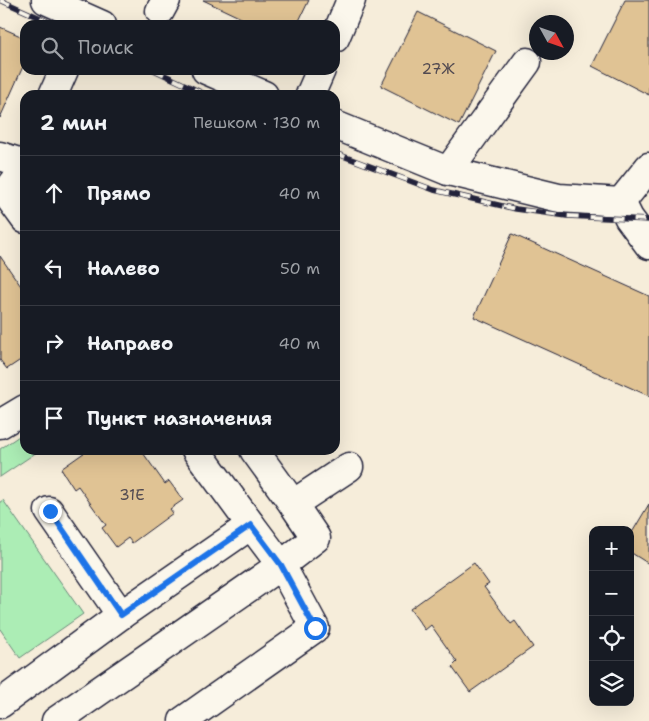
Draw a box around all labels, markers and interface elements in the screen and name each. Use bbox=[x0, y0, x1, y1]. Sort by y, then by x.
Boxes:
north arrow bbox=[529, 15, 574, 60]
search box bbox=[20, 20, 340, 75]
icon: search bbox=[38, 34, 66, 62]
text: Поиск bbox=[78, 35, 133, 60]
house number: 27Ж bbox=[421, 59, 455, 79]
text: 2 мин bbox=[40, 109, 107, 137]
text: Пешком · 130 m bbox=[193, 112, 320, 133]
icon: ahead bbox=[40, 179, 68, 207]
text: Прямо bbox=[87, 181, 151, 206]
text: 40 m bbox=[278, 183, 320, 204]
icon: left bbox=[40, 254, 68, 282]
text: Налево bbox=[87, 256, 160, 281]
text: 50 m bbox=[280, 258, 320, 279]
icon: right bbox=[40, 329, 68, 357]
text: Направо bbox=[87, 331, 173, 356]
text: 40 m bbox=[278, 333, 320, 354]
icon: arrive bbox=[40, 404, 68, 432]
text: Пункт назначения bbox=[87, 406, 272, 431]
house number: 31Е bbox=[119, 485, 145, 505]
route end bbox=[39, 500, 62, 523]
map controls bbox=[589, 526, 634, 706]
button: + bbox=[589, 526, 634, 571]
button: − bbox=[589, 571, 634, 616]
button: locate bbox=[589, 616, 634, 661]
route start bbox=[304, 617, 327, 640]
button: layers bbox=[589, 661, 634, 706]

